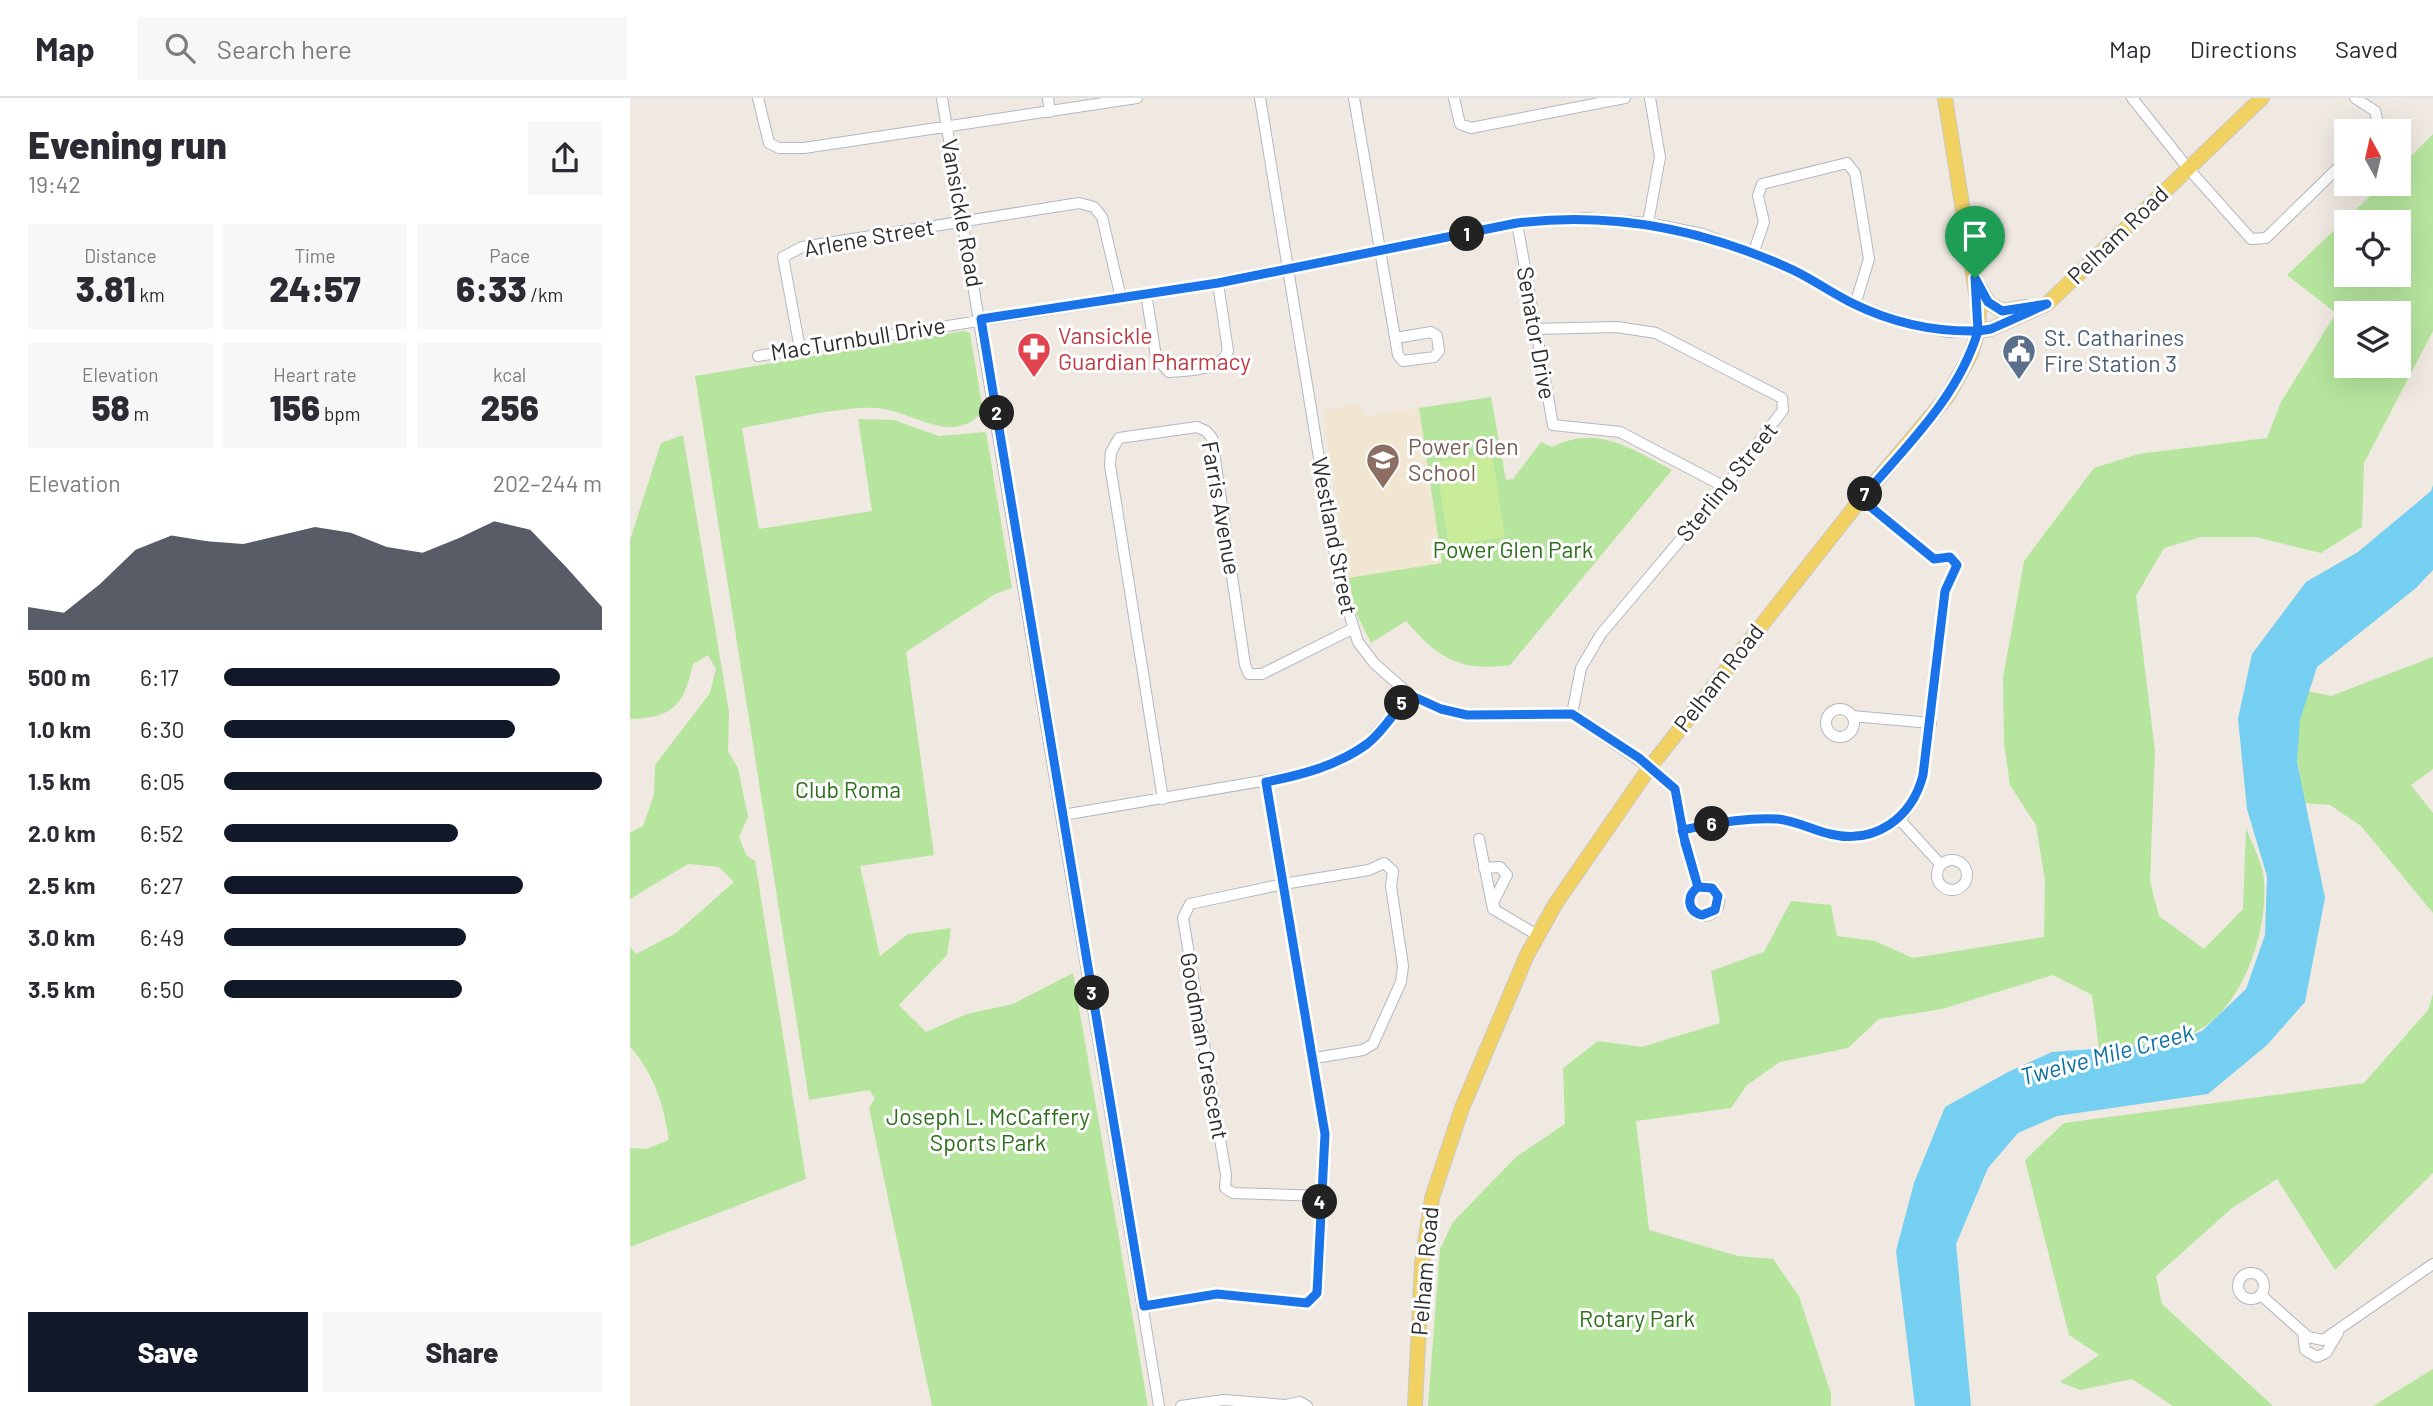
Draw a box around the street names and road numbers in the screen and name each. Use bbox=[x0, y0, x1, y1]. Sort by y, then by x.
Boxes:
street label: Vansickle Road bbox=[936, 137, 990, 289]
street label: Pelham Road bbox=[2061, 179, 2174, 289]
street label: Arlene Street bbox=[802, 212, 936, 262]
street label: Senator Drive bbox=[1512, 264, 1562, 402]
street label: MacTurnbull Drive bbox=[768, 310, 947, 366]
street label: Sterling Street bbox=[1670, 416, 1783, 547]
street label: Farris Avenue bbox=[1196, 439, 1248, 577]
street label: Westland Street bbox=[1306, 455, 1364, 617]
street label: Pelham Road bbox=[1667, 618, 1769, 737]
street label: Goodman Crescent bbox=[1175, 950, 1235, 1142]
street label: Pelham Road bbox=[1404, 1205, 1444, 1337]

